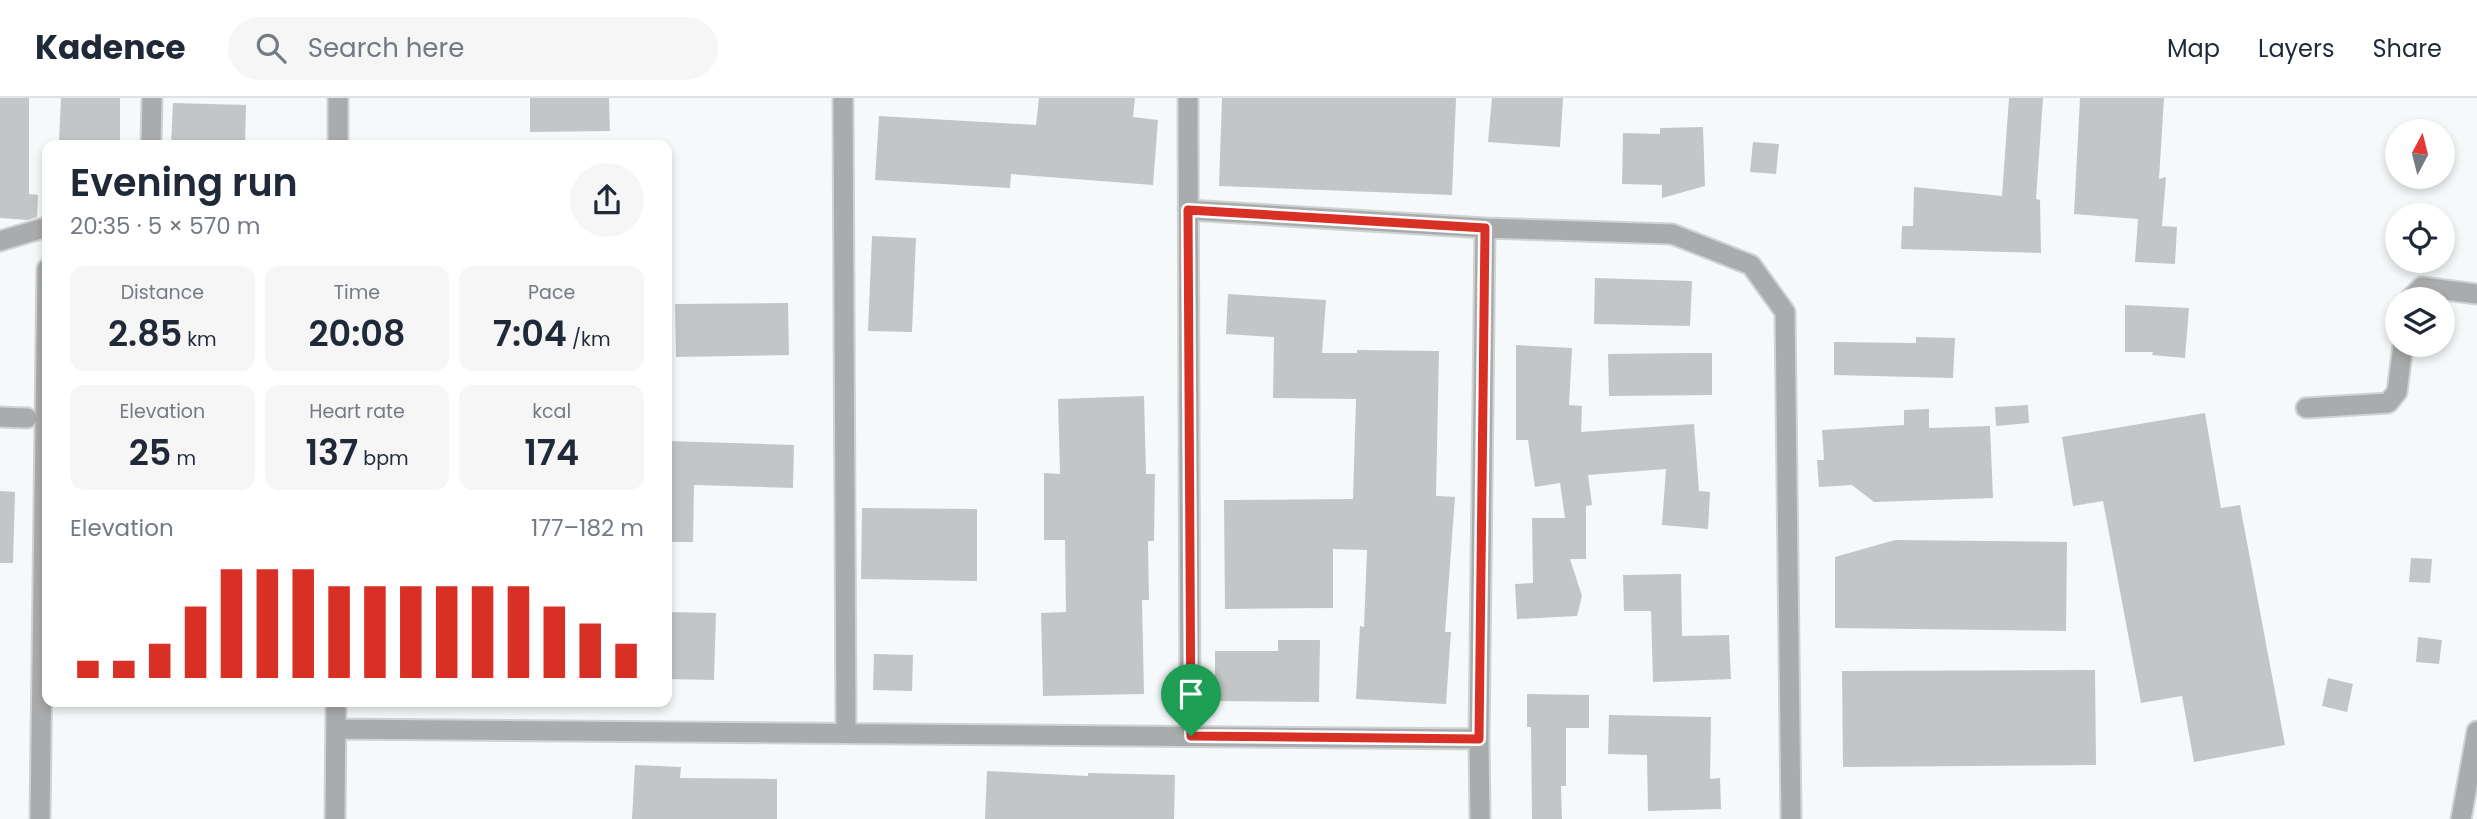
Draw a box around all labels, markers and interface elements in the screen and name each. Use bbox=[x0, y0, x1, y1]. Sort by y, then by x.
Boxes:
search box bbox=[228, 17, 718, 80]
text: Kadence bbox=[35, 24, 186, 71]
icon: search bbox=[252, 29, 290, 67]
text: Search here bbox=[308, 30, 464, 66]
text: Map bbox=[2167, 32, 2220, 65]
text: Layers bbox=[2258, 32, 2334, 65]
text: Share bbox=[2372, 32, 2442, 65]
north arrow bbox=[2385, 119, 2455, 189]
map controls bbox=[2385, 119, 2455, 357]
text: Evening run bbox=[70, 156, 298, 209]
button: share bbox=[570, 163, 644, 237]
button: locate bbox=[2385, 203, 2455, 273]
text: 20:35 · 5 × 570 m bbox=[70, 210, 261, 242]
text: Distance bbox=[121, 279, 204, 306]
text: Time bbox=[334, 279, 380, 306]
text: Pace bbox=[528, 279, 575, 306]
button: layers bbox=[2385, 287, 2455, 357]
text: 2.85 bbox=[108, 309, 182, 358]
text: 20:08 bbox=[308, 309, 406, 358]
text: 7:04 bbox=[493, 309, 567, 358]
text: km bbox=[182, 326, 217, 353]
text: /km bbox=[567, 326, 610, 353]
text: Elevation bbox=[120, 398, 205, 425]
text: Heart rate bbox=[309, 398, 405, 425]
text: kcal bbox=[532, 398, 571, 425]
text: 25 bbox=[129, 428, 171, 477]
text: 137 bbox=[305, 428, 358, 477]
text: 174 bbox=[524, 428, 579, 477]
text: m bbox=[171, 445, 196, 472]
text: bpm bbox=[358, 445, 409, 472]
text: Elevation bbox=[70, 512, 174, 544]
text: 177–182 m bbox=[531, 512, 644, 544]
pin bbox=[1161, 664, 1221, 736]
icon: arrive bbox=[1172, 675, 1210, 713]

